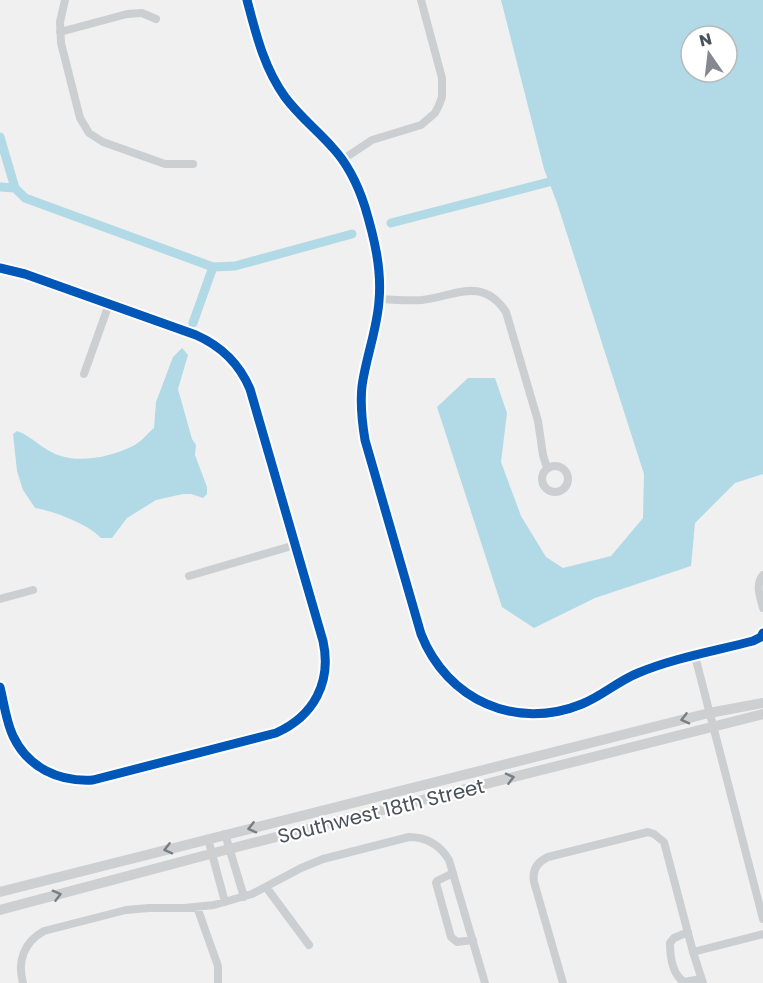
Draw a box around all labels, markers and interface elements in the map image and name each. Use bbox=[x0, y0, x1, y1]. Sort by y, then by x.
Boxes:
north arrow bbox=[679, 24, 739, 84]
text: N bbox=[697, 27, 714, 53]
one-way arrow bbox=[680, 711, 690, 724]
street label: Southwest 18th Street bbox=[275, 772, 487, 850]
one-way arrow bbox=[504, 773, 515, 785]
one-way arrow bbox=[247, 820, 257, 833]
one-way arrow bbox=[164, 842, 174, 854]
one-way arrow bbox=[51, 890, 61, 902]

